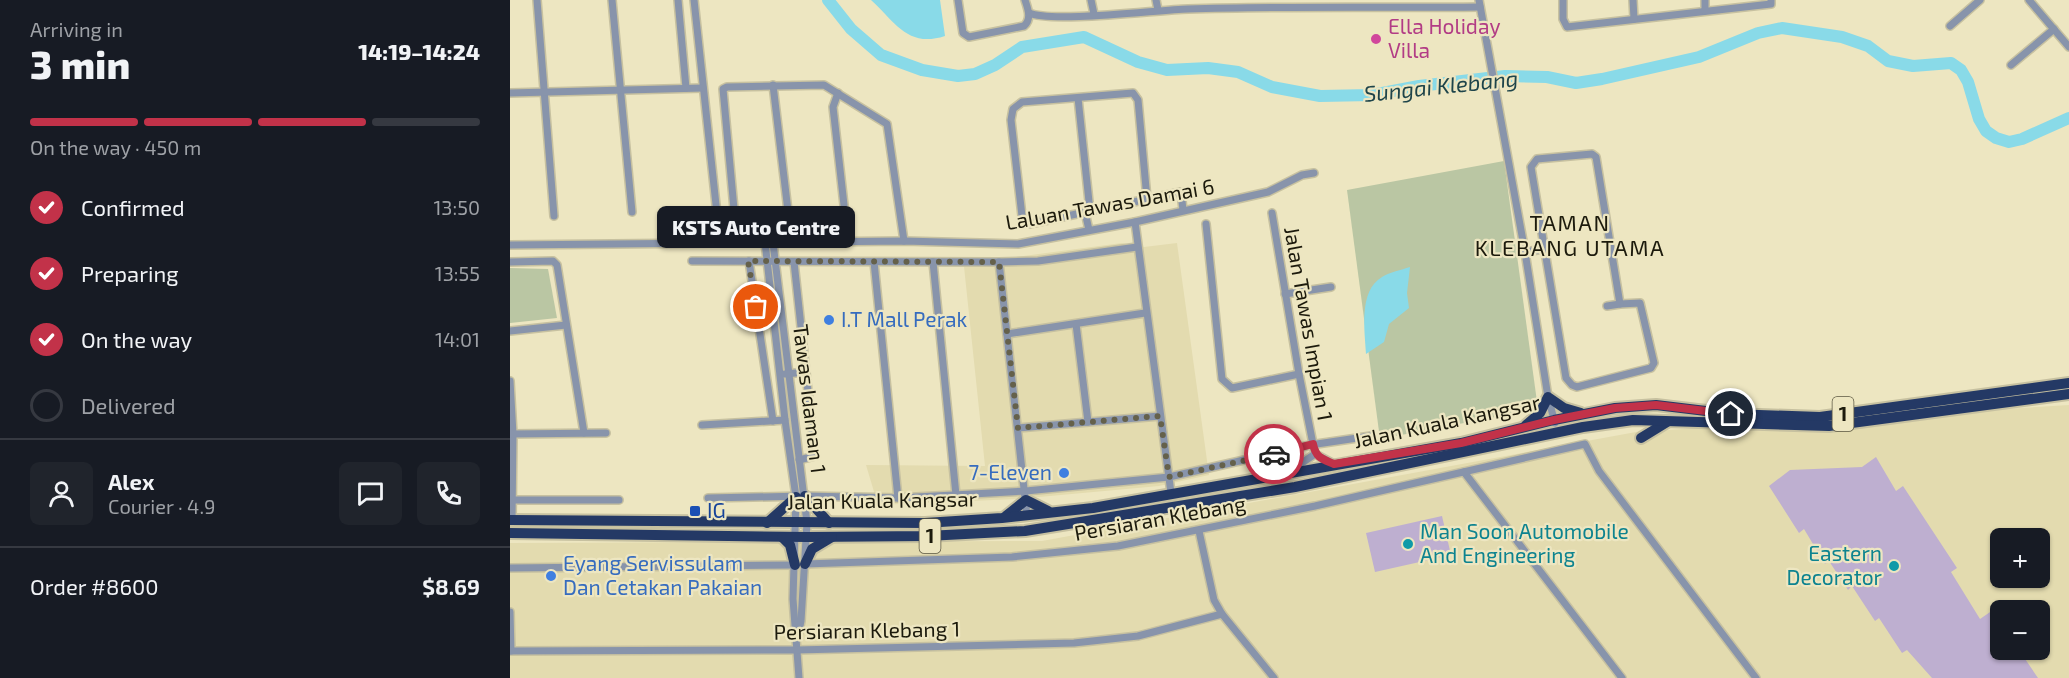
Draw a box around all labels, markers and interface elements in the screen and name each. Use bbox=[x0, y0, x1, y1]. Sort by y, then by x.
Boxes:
place label: Ella Holiday Villa bbox=[1388, 13, 1501, 62]
text: Arriving in bbox=[30, 17, 123, 41]
marker: Ella Holiday Villa bbox=[1369, 32, 1383, 46]
text: 14:19–14:24 bbox=[358, 38, 480, 64]
text: 3 min bbox=[30, 40, 130, 87]
water label: Sungai Klebang bbox=[1362, 64, 1519, 106]
text: On the way · 450 m bbox=[30, 135, 201, 159]
street label: Laluan Tawas Damai 6 bbox=[1003, 173, 1216, 234]
icon: check bbox=[30, 191, 63, 224]
text: Confirmed bbox=[81, 194, 185, 220]
text: 13:50 bbox=[433, 195, 480, 219]
callout: KSTS Auto Centre bbox=[657, 205, 855, 247]
district label: TAMAN KLEBANG UTAMA bbox=[1475, 209, 1665, 260]
text: KSTS Auto Centre bbox=[672, 215, 840, 239]
street label: Jalan Tawas Impian 1 bbox=[1280, 225, 1339, 423]
icon: check bbox=[30, 257, 63, 290]
text: Preparing bbox=[81, 260, 179, 286]
text: 13:55 bbox=[435, 261, 480, 285]
pin bbox=[730, 281, 781, 332]
icon: bag bbox=[739, 290, 772, 323]
place label: I.T Mall Perak bbox=[841, 306, 968, 331]
marker: I.T Mall Perak bbox=[822, 313, 836, 327]
icon: check bbox=[30, 323, 63, 356]
street label: Tawas Idaman 1 bbox=[789, 323, 832, 475]
text: On the way bbox=[81, 326, 192, 352]
text: 14:01 bbox=[435, 327, 480, 351]
street label: Jalan Kuala Kangsar bbox=[1351, 388, 1543, 453]
pin bbox=[1705, 388, 1756, 439]
text: Delivered bbox=[81, 392, 176, 418]
icon: home bbox=[1714, 397, 1747, 430]
road number: 1 bbox=[1832, 397, 1854, 431]
courier bbox=[1244, 424, 1304, 484]
icon: car bbox=[1258, 438, 1291, 471]
place label: 7-Eleven bbox=[969, 459, 1052, 484]
button: person bbox=[30, 462, 93, 525]
button: chat bbox=[339, 462, 402, 525]
button: phone bbox=[417, 462, 480, 525]
marker: 7-Eleven bbox=[1057, 466, 1071, 480]
text: Alex bbox=[108, 468, 154, 494]
street label: Jalan Kuala Kangsar bbox=[787, 485, 978, 514]
street label: Persiaran Klebang bbox=[1072, 490, 1248, 545]
text: Courier · 4.9 bbox=[108, 494, 215, 518]
place label: IG bbox=[707, 497, 726, 522]
marker: IG bbox=[688, 504, 702, 518]
place label: Man Soon Automobile And Engineering bbox=[1420, 518, 1629, 567]
road number: 1 bbox=[920, 519, 940, 553]
map controls bbox=[1990, 528, 2050, 660]
button: + bbox=[1990, 528, 2050, 588]
marker: Man Soon Automobile And Engineering bbox=[1401, 537, 1415, 551]
place label: Eastern Decorator bbox=[1786, 540, 1883, 589]
place label: Eyang Servissulam Dan Cetakan Pakaian bbox=[563, 550, 762, 599]
marker: Eastern Decorator bbox=[1887, 559, 1901, 573]
marker: Eyang Servissulam Dan Cetakan Pakaian bbox=[544, 569, 558, 583]
text: Order #8600 bbox=[30, 573, 159, 599]
text: $8.69 bbox=[422, 573, 480, 599]
button: − bbox=[1990, 600, 2050, 660]
street label: Persiaran Klebang 1 bbox=[773, 615, 960, 644]

